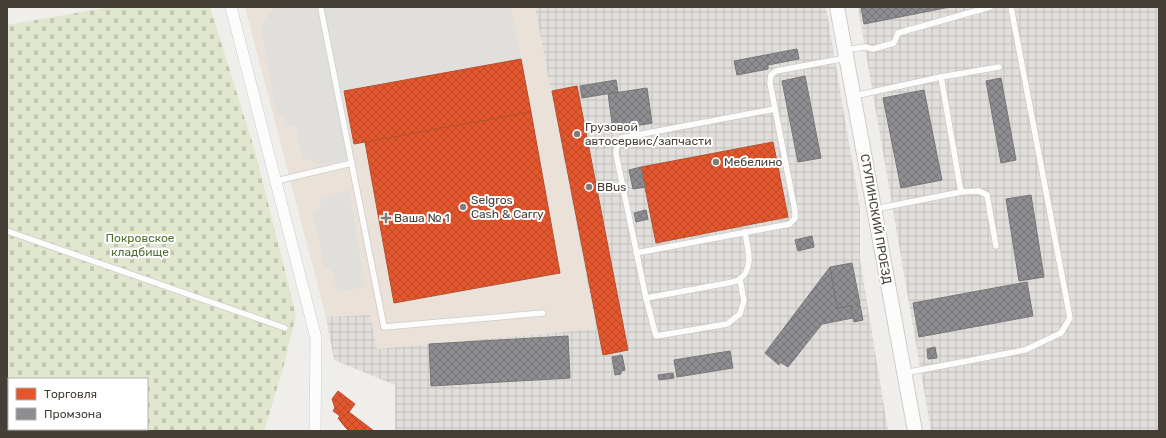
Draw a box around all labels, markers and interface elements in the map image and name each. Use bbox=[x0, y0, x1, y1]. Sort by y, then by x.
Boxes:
place label: Грузовой автосервис/запчасти bbox=[585, 120, 712, 148]
marker: Грузовой автосервис/запчасти bbox=[572, 129, 582, 139]
street label: СТУПИНСКИЙ ПРОЕЗД bbox=[858, 153, 894, 286]
place label: Мебелино bbox=[724, 155, 782, 169]
marker: Мебелино bbox=[711, 157, 721, 167]
place label: BBus bbox=[597, 180, 626, 194]
marker: BBus bbox=[584, 182, 594, 192]
place label: Selgros Cash & Carry bbox=[471, 193, 544, 221]
marker: Selgros Cash & Carry bbox=[458, 202, 468, 212]
place label: Ваша № 1 bbox=[394, 211, 450, 225]
marker: Ваша № 1 bbox=[381, 213, 391, 223]
park label: Покровское кладбище bbox=[105, 231, 175, 259]
legend bbox=[8, 378, 148, 430]
text: Торговля bbox=[44, 387, 97, 401]
text: Промзона bbox=[44, 407, 102, 421]

